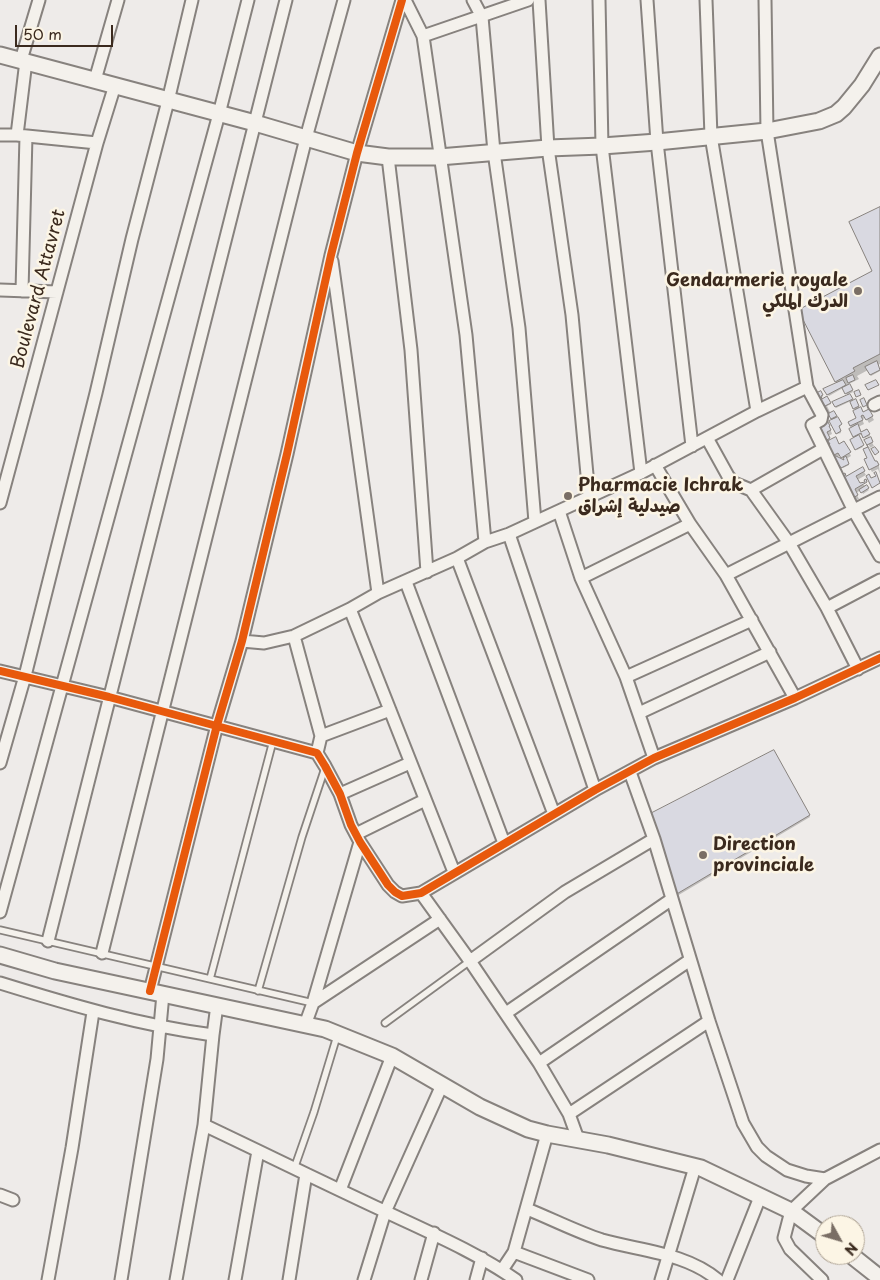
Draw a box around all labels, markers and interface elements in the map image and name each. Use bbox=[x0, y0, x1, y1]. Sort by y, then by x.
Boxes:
scale bar bbox=[18, 15, 115, 47]
text: 50 m bbox=[23, 22, 62, 45]
street label: Boulevard Attavret bbox=[7, 207, 71, 371]
place label: Gendarmerie royale الدرك الملكي bbox=[666, 270, 848, 312]
marker: Gendarmerie royale الدرك الملكي bbox=[852, 285, 864, 297]
place label: Pharmacie Ichrak صيدلية إشراق bbox=[578, 475, 743, 518]
marker: Pharmacie Ichrak صيدلية إشراق bbox=[562, 490, 574, 502]
place label: Direction provinciale bbox=[713, 834, 814, 876]
marker: Direction provinciale bbox=[697, 849, 709, 861]
north arrow bbox=[815, 1215, 865, 1265]
text: N bbox=[840, 1238, 863, 1260]

